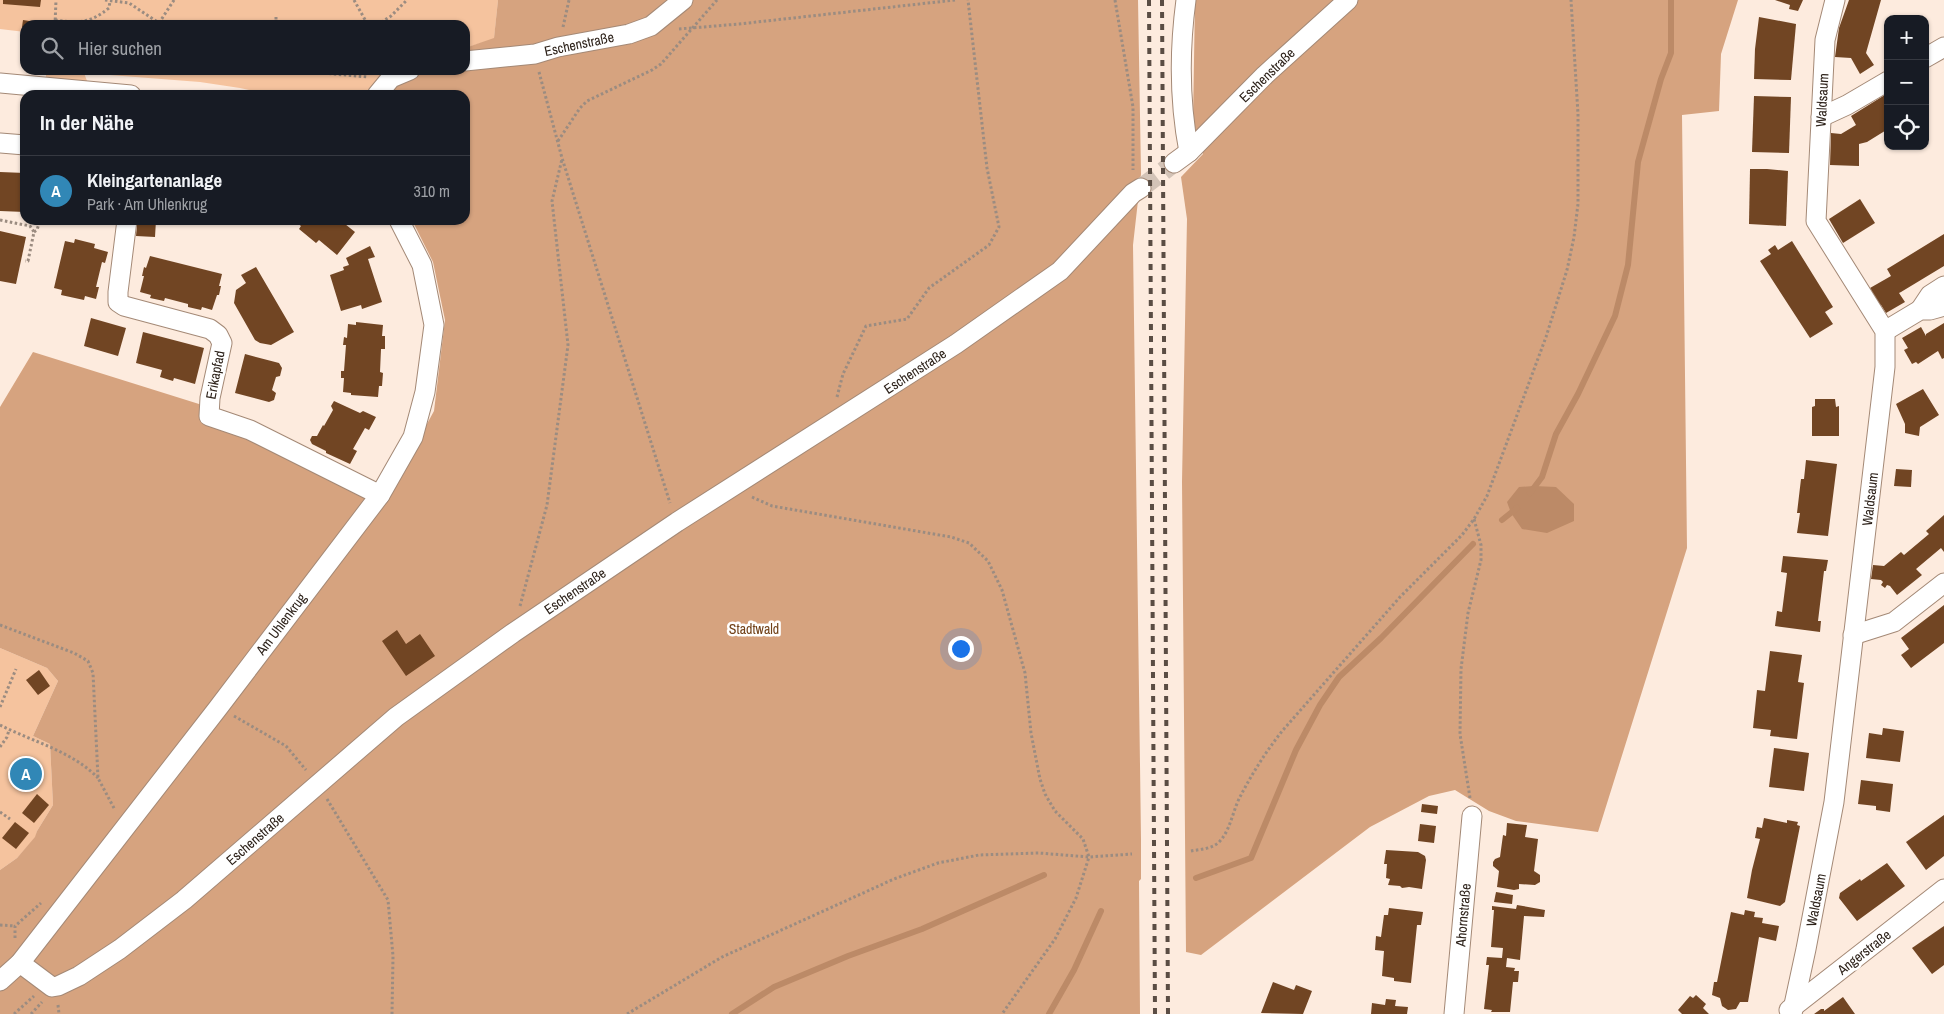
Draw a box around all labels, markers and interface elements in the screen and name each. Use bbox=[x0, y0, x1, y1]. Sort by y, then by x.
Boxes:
map controls bbox=[1884, 15, 1929, 150]
button: + bbox=[1884, 15, 1929, 60]
search box bbox=[20, 20, 470, 75]
street label: Eschenstraße bbox=[542, 28, 616, 60]
icon: search bbox=[38, 34, 66, 62]
text: Hier suchen bbox=[78, 35, 162, 61]
street label: Eschenstraße bbox=[1235, 44, 1299, 106]
button: − bbox=[1884, 60, 1929, 105]
street label: Waldsaum bbox=[1812, 73, 1832, 127]
button: locate bbox=[1884, 105, 1929, 150]
text: In der Nähe bbox=[40, 108, 134, 137]
text: Kleingartenanlage bbox=[87, 167, 222, 193]
text: A bbox=[51, 180, 61, 202]
text: 310 m bbox=[414, 180, 450, 202]
text: Park · Am Uhlenkrug bbox=[87, 193, 207, 215]
street label: Eschenstraße bbox=[880, 344, 950, 398]
street label: Erikapfad bbox=[201, 349, 229, 401]
street label: Waldsaum bbox=[1858, 471, 1882, 527]
street label: Eschenstraße bbox=[541, 564, 609, 618]
street label: Am Uhlenkrug bbox=[251, 589, 310, 659]
park label: Stadtwald bbox=[729, 620, 779, 638]
your location bbox=[948, 636, 974, 662]
pin: A bbox=[10, 755, 42, 793]
street label: Eschenstraße bbox=[222, 809, 288, 869]
street label: Waldsaum bbox=[1802, 872, 1830, 928]
street label: Ahornstraße bbox=[1451, 883, 1475, 948]
street label: Angerstraße bbox=[1833, 925, 1894, 979]

